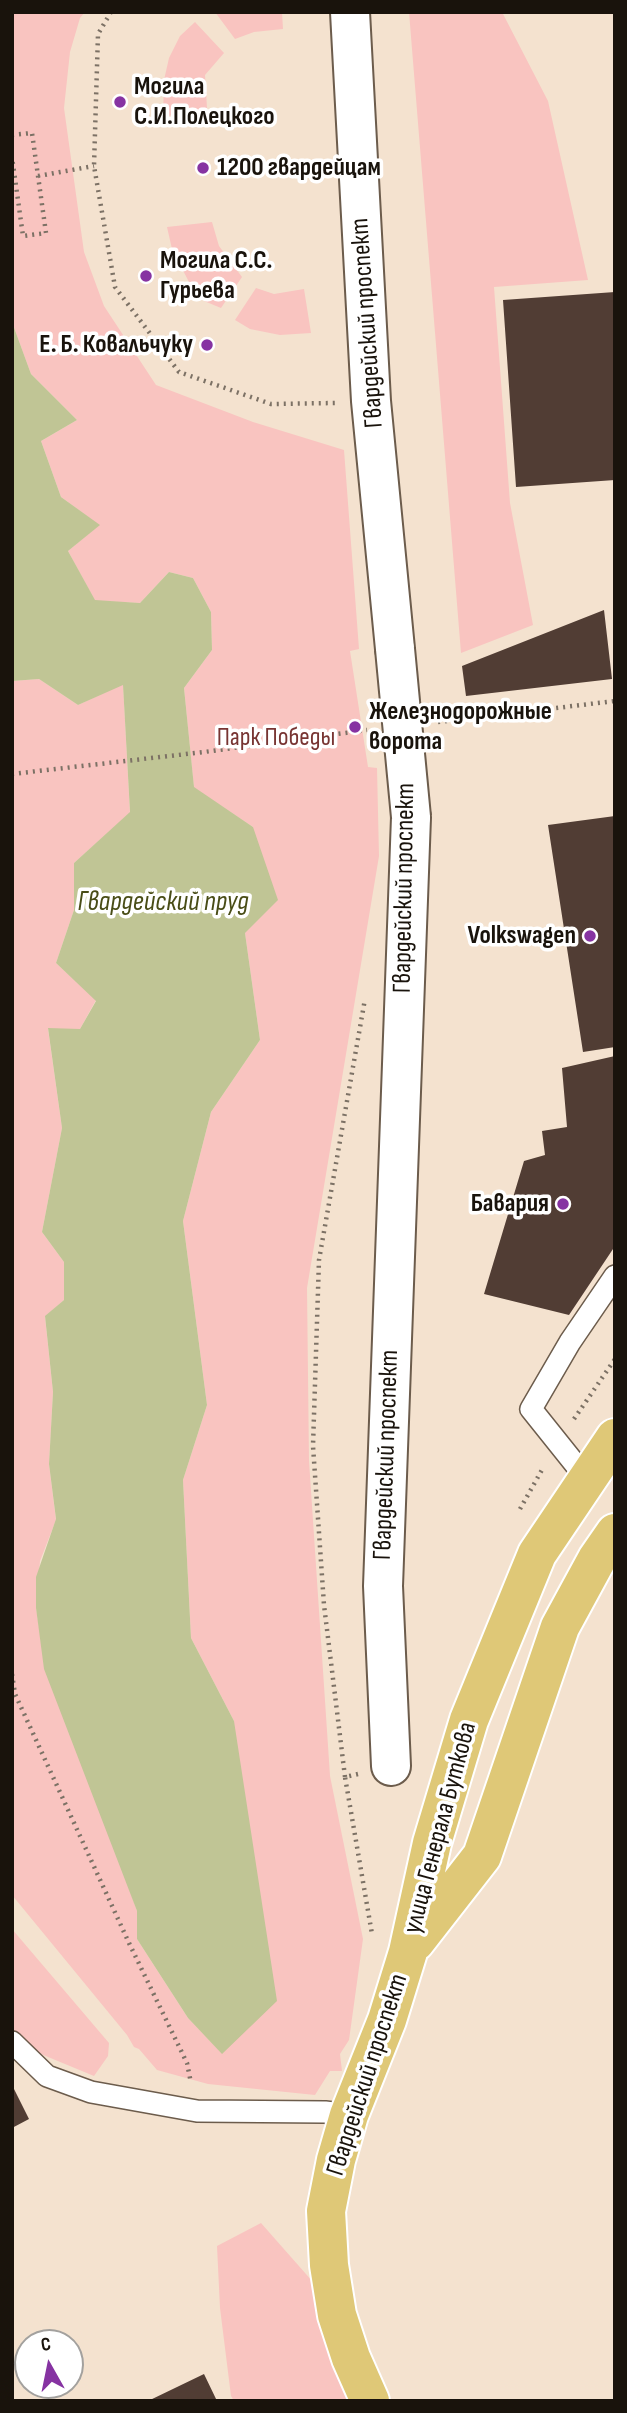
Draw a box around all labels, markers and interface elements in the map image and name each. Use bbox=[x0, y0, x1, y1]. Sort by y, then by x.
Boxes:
place label: Могила С.И.Полецкого bbox=[134, 71, 275, 132]
marker: Могила С.И.Полецкого bbox=[112, 94, 128, 110]
place label: 1200 гвардейцам bbox=[217, 152, 381, 184]
marker: 1200 гвардейцам bbox=[195, 160, 211, 176]
street label: Гвардейский проспект bbox=[345, 217, 391, 429]
place label: Могила С.С. Гурьева bbox=[160, 245, 273, 306]
marker: Могила С.С. Гурьева bbox=[138, 268, 154, 284]
place label: Е. Б. Ковальчуку bbox=[39, 329, 193, 361]
marker: Е. Б. Ковальчуку bbox=[199, 337, 215, 353]
place label: Железнодорожные ворота bbox=[369, 696, 552, 758]
marker: Железнодорожные ворота bbox=[347, 719, 363, 735]
park label: Парк Победы bbox=[217, 722, 335, 754]
street label: Гвардейский проспект bbox=[388, 783, 422, 993]
water label: Гвардейский пруд bbox=[77, 886, 249, 920]
place label: Volkswagen bbox=[468, 920, 576, 952]
marker: Volkswagen bbox=[582, 928, 598, 944]
place label: Бавария bbox=[471, 1188, 549, 1220]
marker: Бавария bbox=[555, 1196, 571, 1212]
street label: Гвардейский проспект bbox=[368, 1349, 406, 1561]
street label: улица Генерала Буткова bbox=[398, 1719, 484, 1937]
street label: Гвардейский проспект bbox=[321, 1970, 415, 2180]
north arrow bbox=[14, 2329, 84, 2399]
text: С bbox=[39, 2333, 53, 2357]

